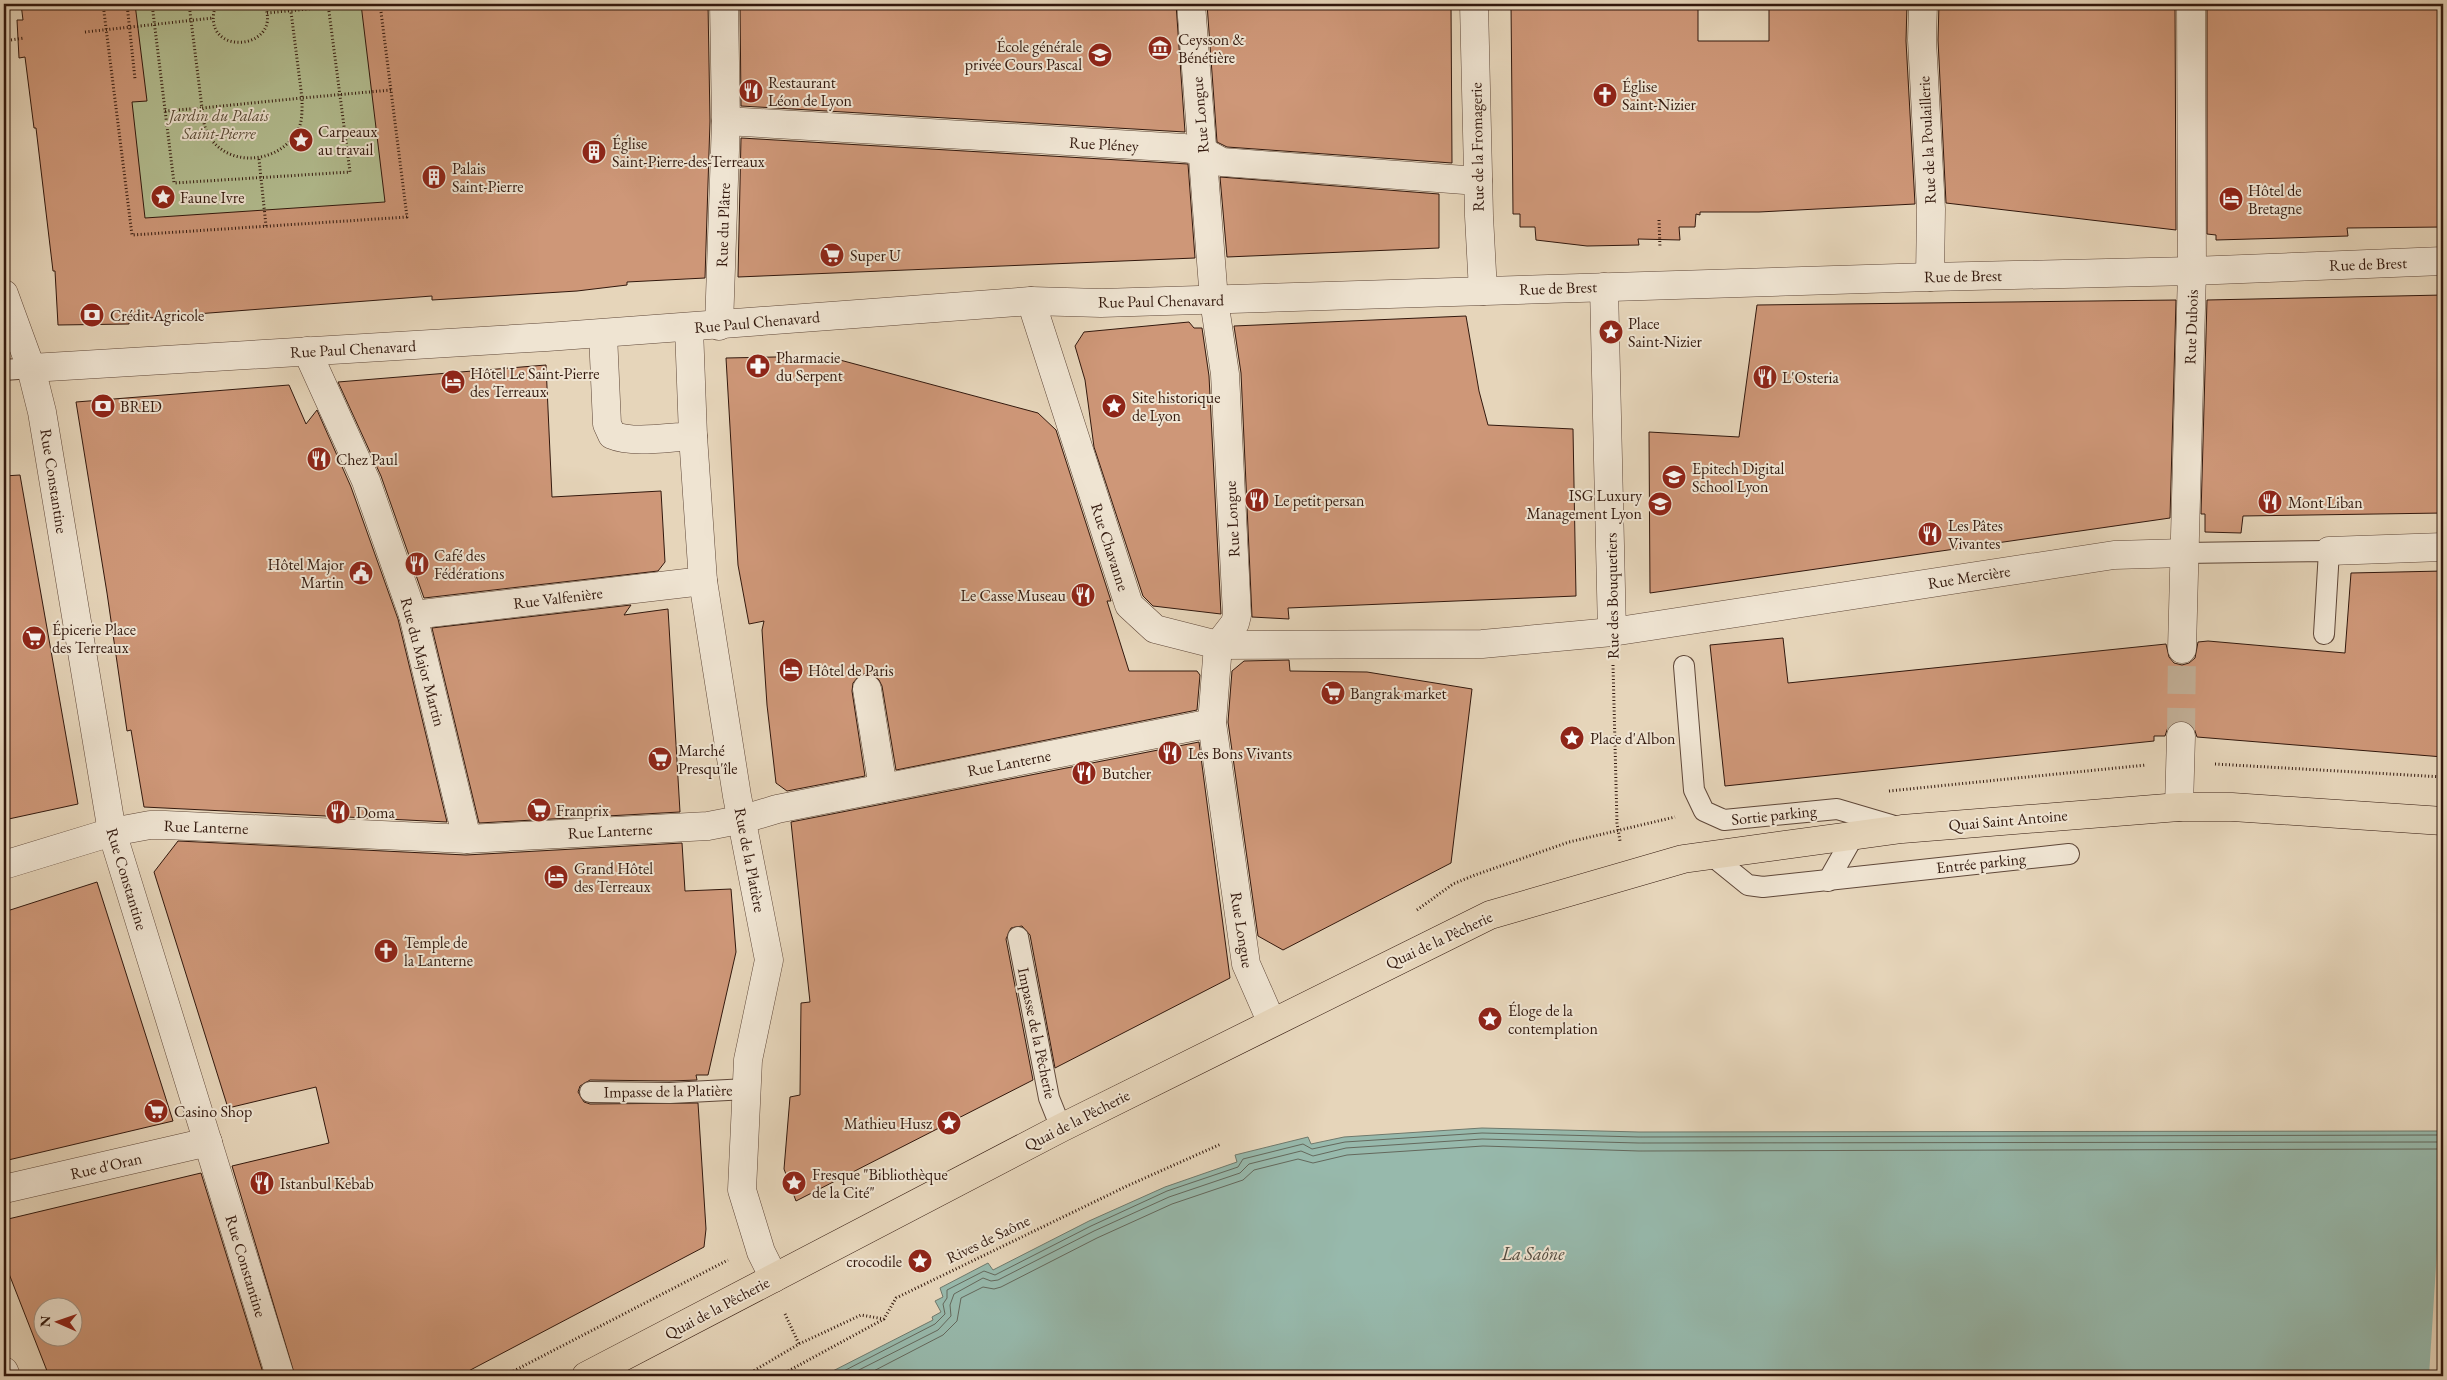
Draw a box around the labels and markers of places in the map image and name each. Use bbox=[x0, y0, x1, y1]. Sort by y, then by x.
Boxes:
place label: Ceysson & Bénétière bbox=[1178, 29, 1245, 68]
museum icon: Ceysson & Bénétière bbox=[1147, 35, 1173, 61]
place label: École générale privée Cours Pascal bbox=[965, 36, 1082, 75]
school or university icon: École générale privée Cours Pascal bbox=[1087, 42, 1113, 68]
place label: Restaurant Léon de Lyon bbox=[768, 72, 853, 111]
place label: Église Saint-Nizier bbox=[1622, 76, 1696, 115]
restaurant icon: Restaurant Léon de Lyon bbox=[738, 78, 764, 104]
church icon: Église Saint-Nizier bbox=[1592, 82, 1618, 108]
place label: Carpeaux au travail bbox=[318, 121, 377, 160]
place icon: Carpeaux au travail bbox=[288, 127, 314, 153]
place label: Église Saint-Pierre-des-Terreaux bbox=[612, 133, 765, 172]
building icon: Église Saint-Pierre-des-Terreaux bbox=[581, 139, 607, 165]
place label: Palais Saint-Pierre bbox=[452, 158, 524, 197]
building icon: Palais Saint-Pierre bbox=[421, 164, 447, 190]
place label: Hôtel de Bretagne bbox=[2248, 180, 2302, 219]
place icon: Faune Ivre bbox=[150, 184, 176, 210]
hotel icon: Hôtel de Bretagne bbox=[2218, 186, 2244, 212]
place label: Faune Ivre bbox=[180, 187, 244, 208]
supermarket icon: Super U bbox=[819, 242, 845, 268]
place label: Super U bbox=[850, 245, 901, 266]
bank icon: Crédit Agricole bbox=[79, 302, 105, 328]
place label: Crédit Agricole bbox=[110, 305, 204, 326]
place label: Place Saint-Nizier bbox=[1628, 313, 1702, 352]
place icon: Place Saint-Nizier bbox=[1598, 319, 1624, 345]
place label: Pharmacie du Serpent bbox=[776, 347, 843, 386]
pharmacy icon: Pharmacie du Serpent bbox=[745, 353, 771, 379]
place label: Hôtel Le Saint-Pierre des Terreaux bbox=[470, 363, 600, 402]
restaurant icon: L'Osteria bbox=[1752, 364, 1778, 390]
place label: L'Osteria bbox=[1782, 367, 1839, 388]
hotel icon: Hôtel Le Saint-Pierre des Terreaux bbox=[440, 369, 466, 395]
place label: Site historique de Lyon bbox=[1132, 387, 1220, 426]
bank icon: BRED bbox=[90, 393, 116, 419]
place icon: Site historique de Lyon bbox=[1101, 393, 1127, 419]
place label: BRED bbox=[120, 396, 162, 417]
restaurant icon: Chez Paul bbox=[306, 446, 332, 472]
place label: Chez Paul bbox=[336, 449, 398, 470]
place label: Epitech Digital School Lyon bbox=[1692, 458, 1785, 497]
school or university icon: Epitech Digital School Lyon bbox=[1661, 464, 1687, 490]
place label: ISG Luxury Management Lyon bbox=[1527, 485, 1643, 524]
restaurant icon: Le petit persan bbox=[1244, 487, 1270, 513]
restaurant icon: Mont Liban bbox=[2257, 489, 2283, 515]
place label: Le petit persan bbox=[1274, 490, 1365, 511]
school or university icon: ISG Luxury Management Lyon bbox=[1647, 491, 1673, 517]
place label: Mont Liban bbox=[2288, 492, 2363, 513]
place label: Les Pâtes Vivantes bbox=[1948, 515, 2003, 554]
restaurant icon: Les Pâtes Vivantes bbox=[1917, 521, 1943, 547]
place label: Café des Fédérations bbox=[434, 545, 504, 584]
restaurant icon: Café des Fédérations bbox=[404, 551, 430, 577]
place label: Hôtel Major Martin bbox=[268, 554, 345, 593]
public building icon: Hôtel Major Martin bbox=[348, 560, 374, 586]
restaurant icon: Le Casse Museau bbox=[1070, 582, 1096, 608]
place label: Le Casse Museau bbox=[961, 585, 1067, 606]
place label: Épicerie Place des Terreaux bbox=[52, 619, 136, 658]
supermarket icon: Épicerie Place des Terreaux bbox=[21, 625, 47, 651]
hotel icon: Hôtel de Paris bbox=[778, 657, 804, 683]
place label: Hôtel de Paris bbox=[808, 660, 894, 681]
supermarket icon: Bangrak market bbox=[1320, 680, 1346, 706]
place label: Bangrak market bbox=[1350, 683, 1447, 704]
place icon: Place d'Albon bbox=[1559, 725, 1585, 751]
place label: Place d'Albon bbox=[1590, 728, 1676, 749]
place label: Marché Presqu'île bbox=[678, 740, 738, 779]
restaurant icon: Les Bons Vivants bbox=[1157, 740, 1183, 766]
place label: Les Bons Vivants bbox=[1188, 743, 1292, 764]
supermarket icon: Marché Presqu'île bbox=[647, 746, 673, 772]
restaurant icon: Butcher bbox=[1071, 760, 1097, 786]
place label: Butcher bbox=[1102, 763, 1152, 784]
supermarket icon: Franprix bbox=[526, 797, 552, 823]
restaurant icon: Doma bbox=[325, 799, 351, 825]
place label: Franprix bbox=[556, 800, 609, 821]
place label: Doma bbox=[356, 802, 395, 823]
place label: Grand Hôtel des Terreaux bbox=[574, 858, 653, 897]
hotel icon: Grand Hôtel des Terreaux bbox=[543, 864, 569, 890]
place label: Temple de la Lanterne bbox=[404, 932, 473, 971]
church icon: Temple de la Lanterne bbox=[373, 938, 399, 964]
place label: Éloge de la contemplation bbox=[1508, 1000, 1598, 1039]
place icon: Éloge de la contemplation bbox=[1477, 1006, 1503, 1032]
supermarket icon: Casino Shop bbox=[143, 1098, 169, 1124]
place label: Casino Shop bbox=[174, 1101, 252, 1122]
place icon: Mathieu Husz bbox=[936, 1110, 962, 1136]
place label: Mathieu Husz bbox=[844, 1113, 932, 1134]
place label: Fresque "Bibliothèque de la Cité" bbox=[812, 1164, 948, 1203]
restaurant icon: Istanbul Kebab bbox=[249, 1170, 275, 1196]
place icon: Fresque "Bibliothèque de la Cité" bbox=[781, 1170, 807, 1196]
place label: Istanbul Kebab bbox=[280, 1173, 374, 1194]
place icon: crocodile bbox=[907, 1248, 933, 1274]
place label: crocodile bbox=[846, 1251, 902, 1272]

